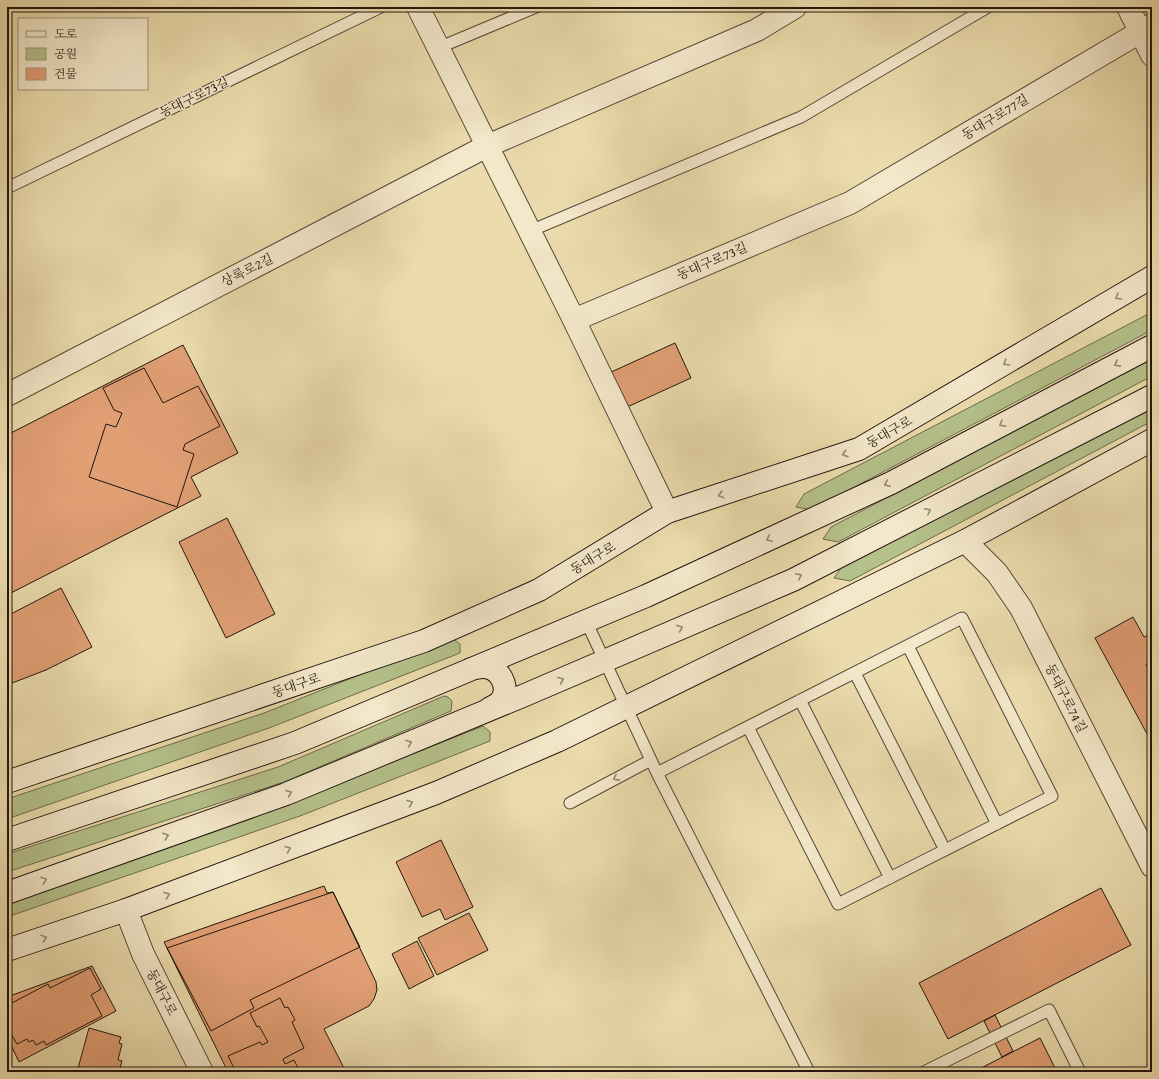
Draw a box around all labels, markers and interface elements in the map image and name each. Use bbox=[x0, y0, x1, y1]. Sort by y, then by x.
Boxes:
legend bbox=[18, 18, 148, 90]
text: 도로 bbox=[54, 25, 78, 42]
text: 공원 bbox=[54, 45, 77, 62]
text: 건물 bbox=[54, 65, 78, 82]
street label: 동대구로73길 bbox=[156, 72, 232, 122]
street label: 동대구로77길 bbox=[958, 89, 1032, 145]
street label: 동대구로73길 bbox=[674, 238, 750, 284]
street label: 상록로2길 bbox=[218, 249, 276, 291]
one-way arrow bbox=[1115, 292, 1122, 299]
one-way arrow bbox=[1003, 358, 1010, 365]
one-way arrow bbox=[1114, 359, 1122, 367]
street label: 동대구로 bbox=[862, 411, 916, 453]
one-way arrow bbox=[999, 420, 1006, 427]
one-way arrow bbox=[841, 449, 848, 458]
one-way arrow bbox=[884, 479, 891, 487]
one-way arrow bbox=[718, 490, 725, 499]
one-way arrow bbox=[923, 508, 931, 516]
one-way arrow bbox=[766, 534, 773, 542]
street label: 동대구로 bbox=[567, 537, 620, 579]
one-way arrow bbox=[795, 574, 803, 581]
one-way arrow bbox=[677, 625, 684, 633]
street label: 동대구로74길 bbox=[1040, 660, 1092, 736]
street label: 동대구로 bbox=[269, 668, 323, 702]
one-way arrow bbox=[556, 677, 564, 685]
one-way arrow bbox=[406, 740, 413, 748]
one-way arrow bbox=[613, 773, 621, 781]
one-way arrow bbox=[285, 789, 292, 797]
one-way arrow bbox=[406, 799, 413, 807]
one-way arrow bbox=[163, 833, 170, 841]
one-way arrow bbox=[285, 845, 292, 853]
one-way arrow bbox=[40, 876, 47, 884]
one-way arrow bbox=[163, 891, 170, 899]
one-way arrow bbox=[40, 934, 47, 942]
street label: 동대구로 bbox=[142, 965, 182, 1019]

